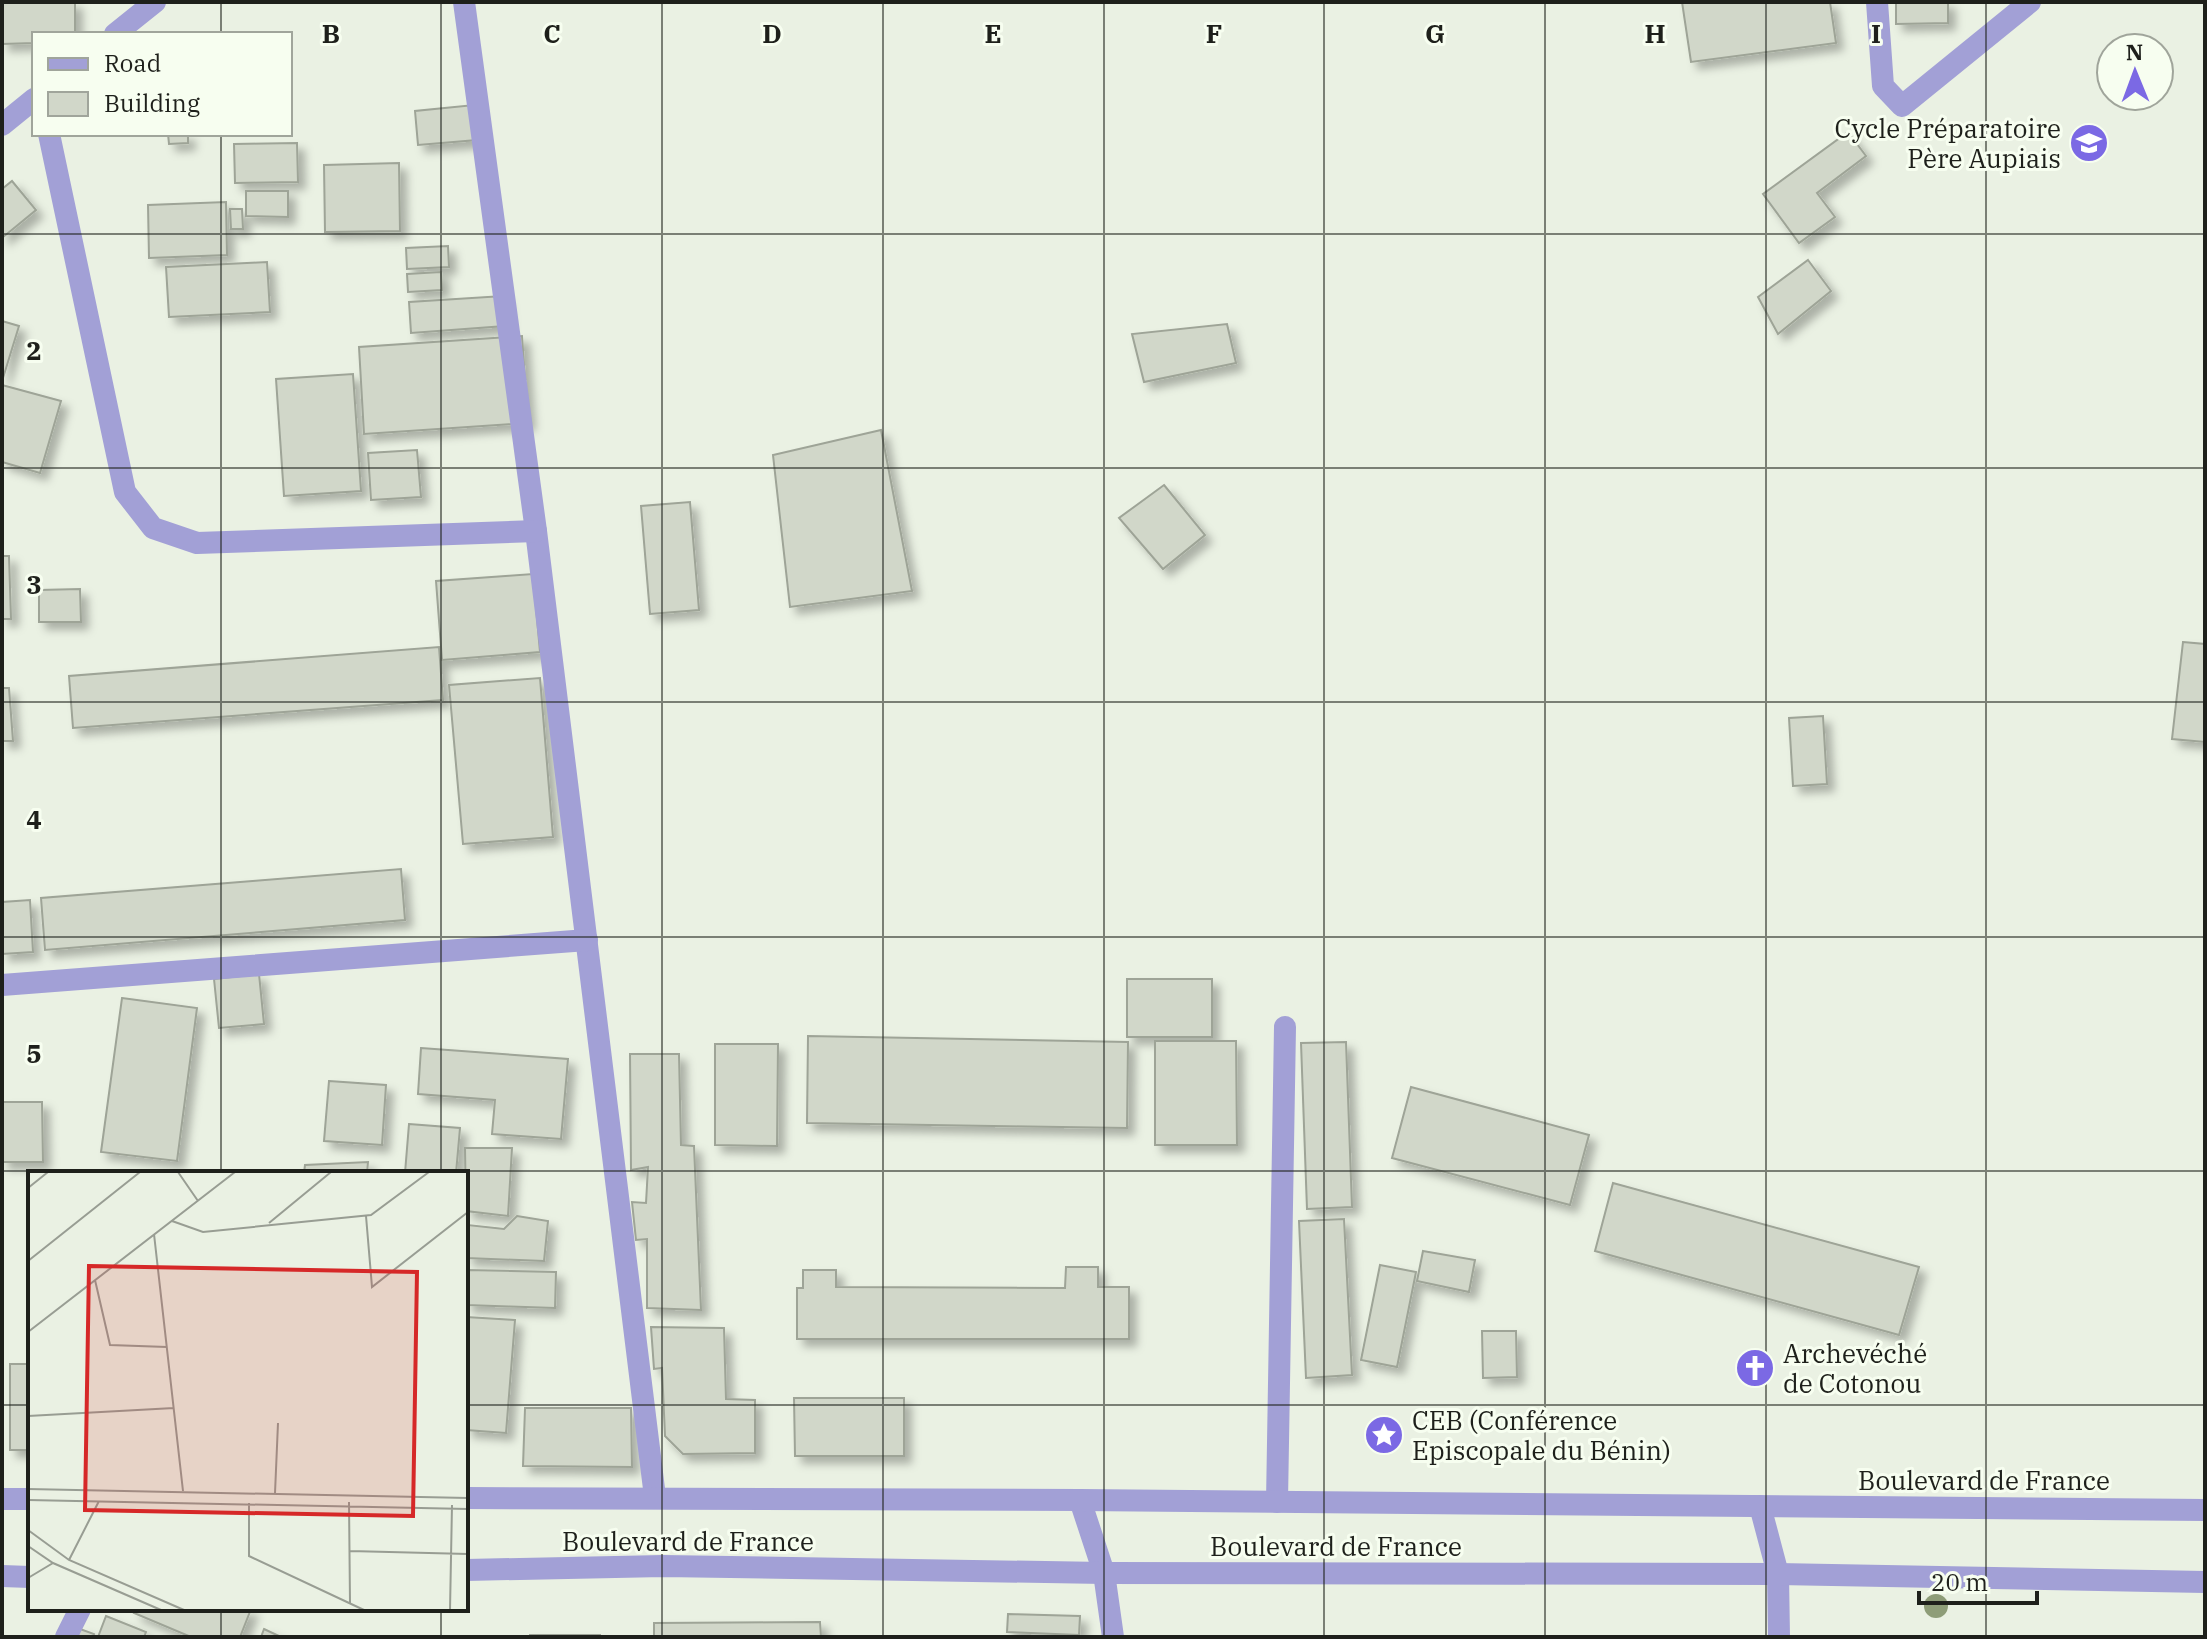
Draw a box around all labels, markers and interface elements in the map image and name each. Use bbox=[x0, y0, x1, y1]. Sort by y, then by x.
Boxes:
text: B bbox=[322, 16, 340, 50]
text: C bbox=[543, 16, 561, 50]
text: D bbox=[762, 16, 782, 50]
text: E bbox=[984, 16, 1002, 50]
text: F bbox=[1206, 16, 1222, 50]
text: G bbox=[1425, 16, 1445, 50]
text: H bbox=[1644, 16, 1666, 50]
text: I bbox=[1871, 16, 1881, 50]
legend bbox=[32, 32, 292, 136]
north arrow bbox=[2095, 32, 2175, 112]
text: N bbox=[2126, 37, 2144, 66]
text: Road bbox=[104, 47, 161, 79]
text: Building bbox=[104, 87, 200, 119]
place label: Cycle Préparatoire Père Aupiais bbox=[1835, 111, 2061, 175]
school or university icon: Cycle Préparatoire Père Aupiais bbox=[2068, 122, 2110, 164]
text: 2 bbox=[26, 333, 42, 367]
text: 3 bbox=[26, 567, 42, 601]
text: 4 bbox=[26, 802, 42, 836]
text: 5 bbox=[26, 1036, 42, 1070]
inset map bbox=[28, 1171, 468, 1611]
place label: Archevéché de Cotonou bbox=[1783, 1336, 1927, 1400]
church icon: Archevéché de Cotonou bbox=[1734, 1347, 1776, 1389]
place label: CEB (Conférence Episcopale du Bénin) bbox=[1412, 1403, 1671, 1467]
place icon: CEB (Conférence Episcopale du Bénin) bbox=[1363, 1414, 1405, 1456]
street label: Boulevard de France bbox=[1858, 1463, 2110, 1497]
street label: Boulevard de France bbox=[562, 1524, 814, 1558]
street label: Boulevard de France bbox=[1210, 1529, 1462, 1563]
scale bar bbox=[1919, 1555, 2037, 1605]
text: 20 m bbox=[1931, 1566, 1988, 1598]

